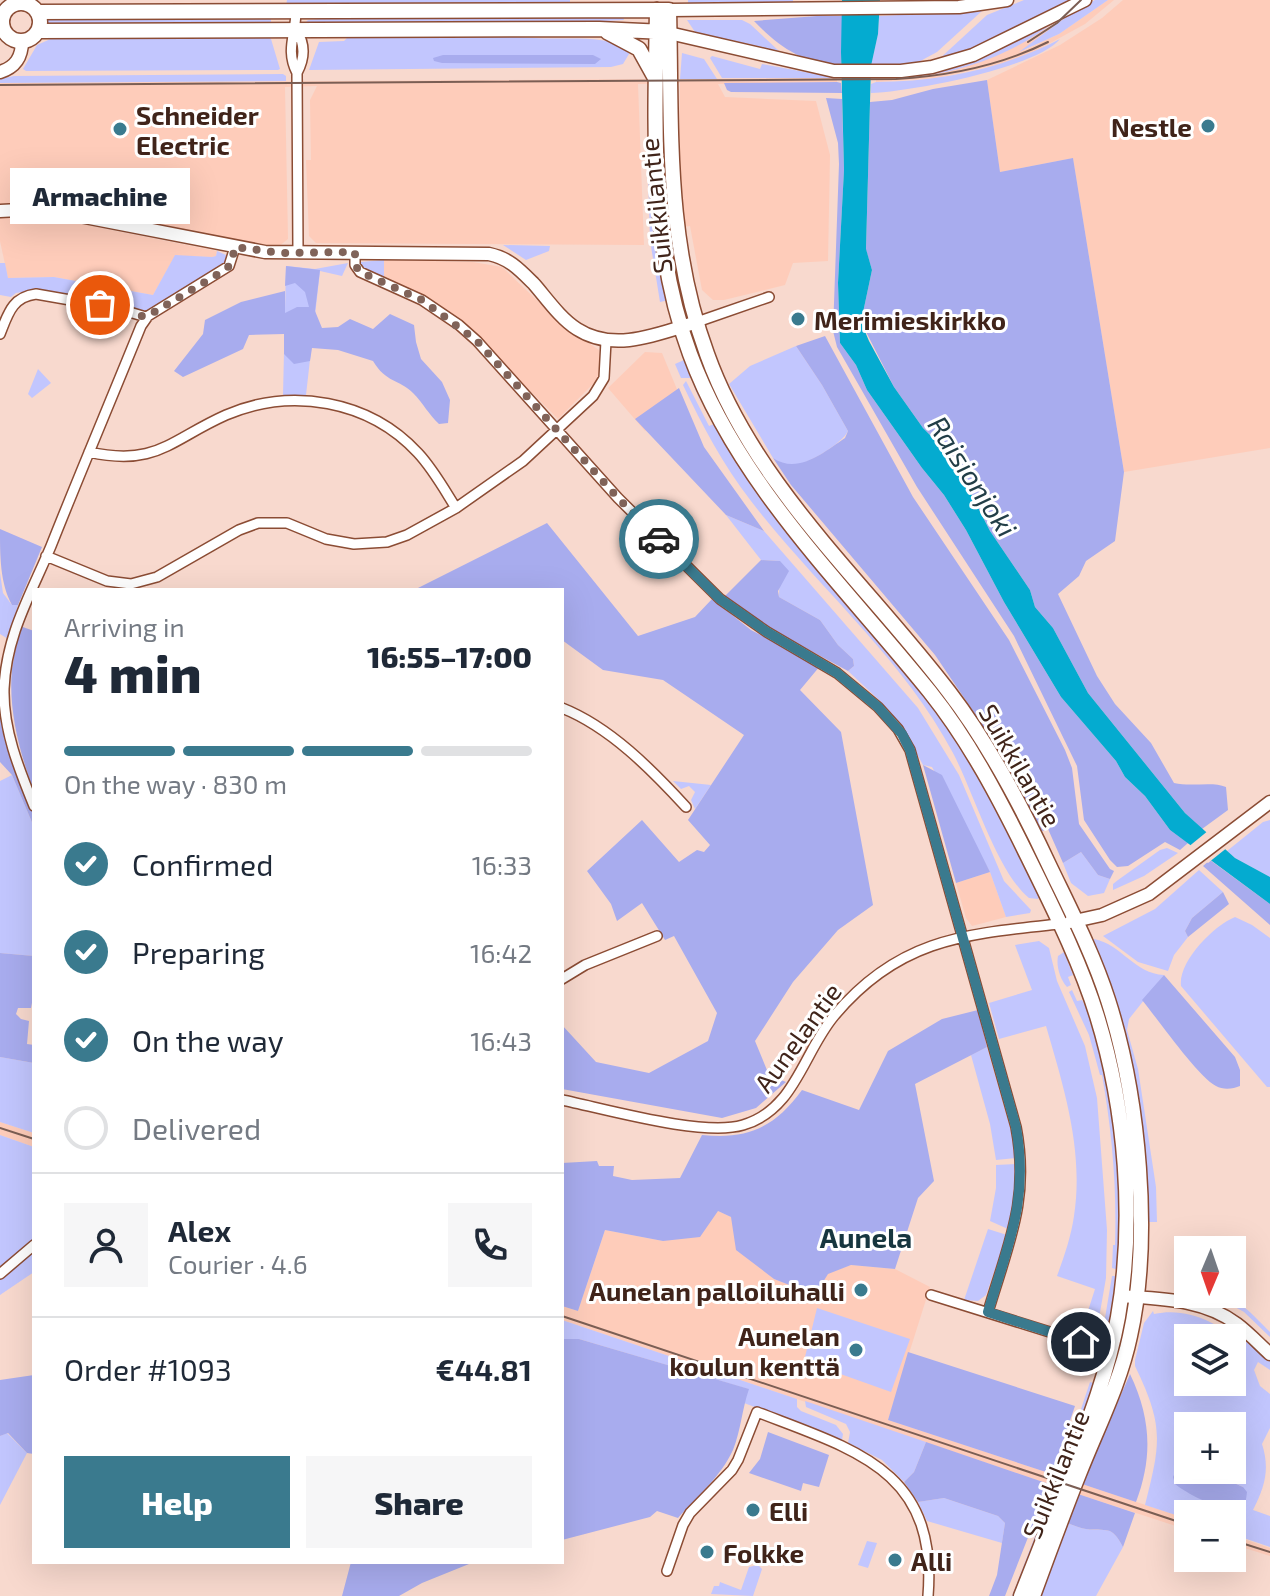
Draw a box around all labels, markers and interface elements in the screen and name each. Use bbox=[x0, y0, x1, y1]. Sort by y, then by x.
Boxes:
place label: Schneider Electric bbox=[136, 99, 259, 160]
place label: Nestle bbox=[1111, 111, 1192, 142]
marker: Nestle bbox=[1199, 117, 1217, 135]
marker: Schneider Electric bbox=[111, 120, 129, 138]
street label: Suikkilantie bbox=[632, 137, 678, 275]
callout: Armachine bbox=[10, 169, 190, 225]
text: Armachine bbox=[33, 180, 167, 211]
pin bbox=[66, 271, 134, 339]
icon: bag bbox=[78, 283, 122, 327]
place label: Merimieskirkko bbox=[814, 304, 1006, 335]
marker: Merimieskirkko bbox=[789, 310, 807, 328]
water label: Raisionjoki bbox=[921, 409, 1025, 543]
courier bbox=[619, 499, 699, 579]
icon: car bbox=[637, 517, 681, 561]
text: Arriving in bbox=[64, 611, 185, 642]
text: 16:55–17:00 bbox=[367, 638, 532, 674]
text: 4 min bbox=[64, 641, 202, 703]
street label: Suikkilantie bbox=[974, 698, 1068, 832]
text: On the way · 830 m bbox=[64, 768, 287, 799]
icon: check bbox=[64, 842, 108, 886]
text: Confirmed bbox=[132, 846, 273, 882]
text: 16:33 bbox=[472, 849, 532, 880]
icon: check bbox=[64, 930, 108, 974]
text: Preparing bbox=[132, 934, 265, 970]
text: 16:42 bbox=[470, 937, 532, 968]
street label: Aunelantie bbox=[747, 976, 847, 1098]
icon: check bbox=[64, 1018, 108, 1062]
text: On the way bbox=[132, 1022, 284, 1058]
text: 16:43 bbox=[470, 1025, 532, 1056]
text: Delivered bbox=[132, 1110, 261, 1146]
button: person bbox=[64, 1203, 148, 1287]
button: phone bbox=[448, 1203, 532, 1287]
text: Alex bbox=[168, 1212, 231, 1248]
district label: Aunela bbox=[820, 1220, 912, 1254]
north arrow bbox=[1174, 1236, 1246, 1308]
map controls bbox=[1174, 1236, 1246, 1572]
text: Courier · 4.6 bbox=[168, 1248, 308, 1279]
place label: Aunelan palloiluhalli bbox=[589, 1275, 845, 1306]
marker: Aunelan palloiluhalli bbox=[852, 1281, 870, 1299]
pin bbox=[1047, 1308, 1115, 1376]
place label: Aunelan koulun kenttä bbox=[670, 1320, 840, 1381]
icon: home bbox=[1059, 1320, 1103, 1364]
button: layers bbox=[1174, 1324, 1246, 1396]
marker: Aunelan koulun kenttä bbox=[847, 1341, 865, 1359]
text: Order #1093 bbox=[64, 1351, 232, 1387]
text: €44.81 bbox=[436, 1351, 532, 1387]
street label: Suikkilantie bbox=[1015, 1405, 1095, 1543]
button: + bbox=[1174, 1412, 1246, 1484]
button: Help bbox=[64, 1456, 290, 1548]
button: Share bbox=[306, 1456, 532, 1548]
place label: Elli bbox=[769, 1495, 808, 1526]
button: − bbox=[1174, 1500, 1246, 1572]
marker: Elli bbox=[744, 1501, 762, 1519]
place label: Folkke bbox=[723, 1537, 804, 1568]
marker: Folkke bbox=[698, 1543, 716, 1561]
place label: Alli bbox=[911, 1545, 952, 1576]
marker: Alli bbox=[886, 1551, 904, 1569]

